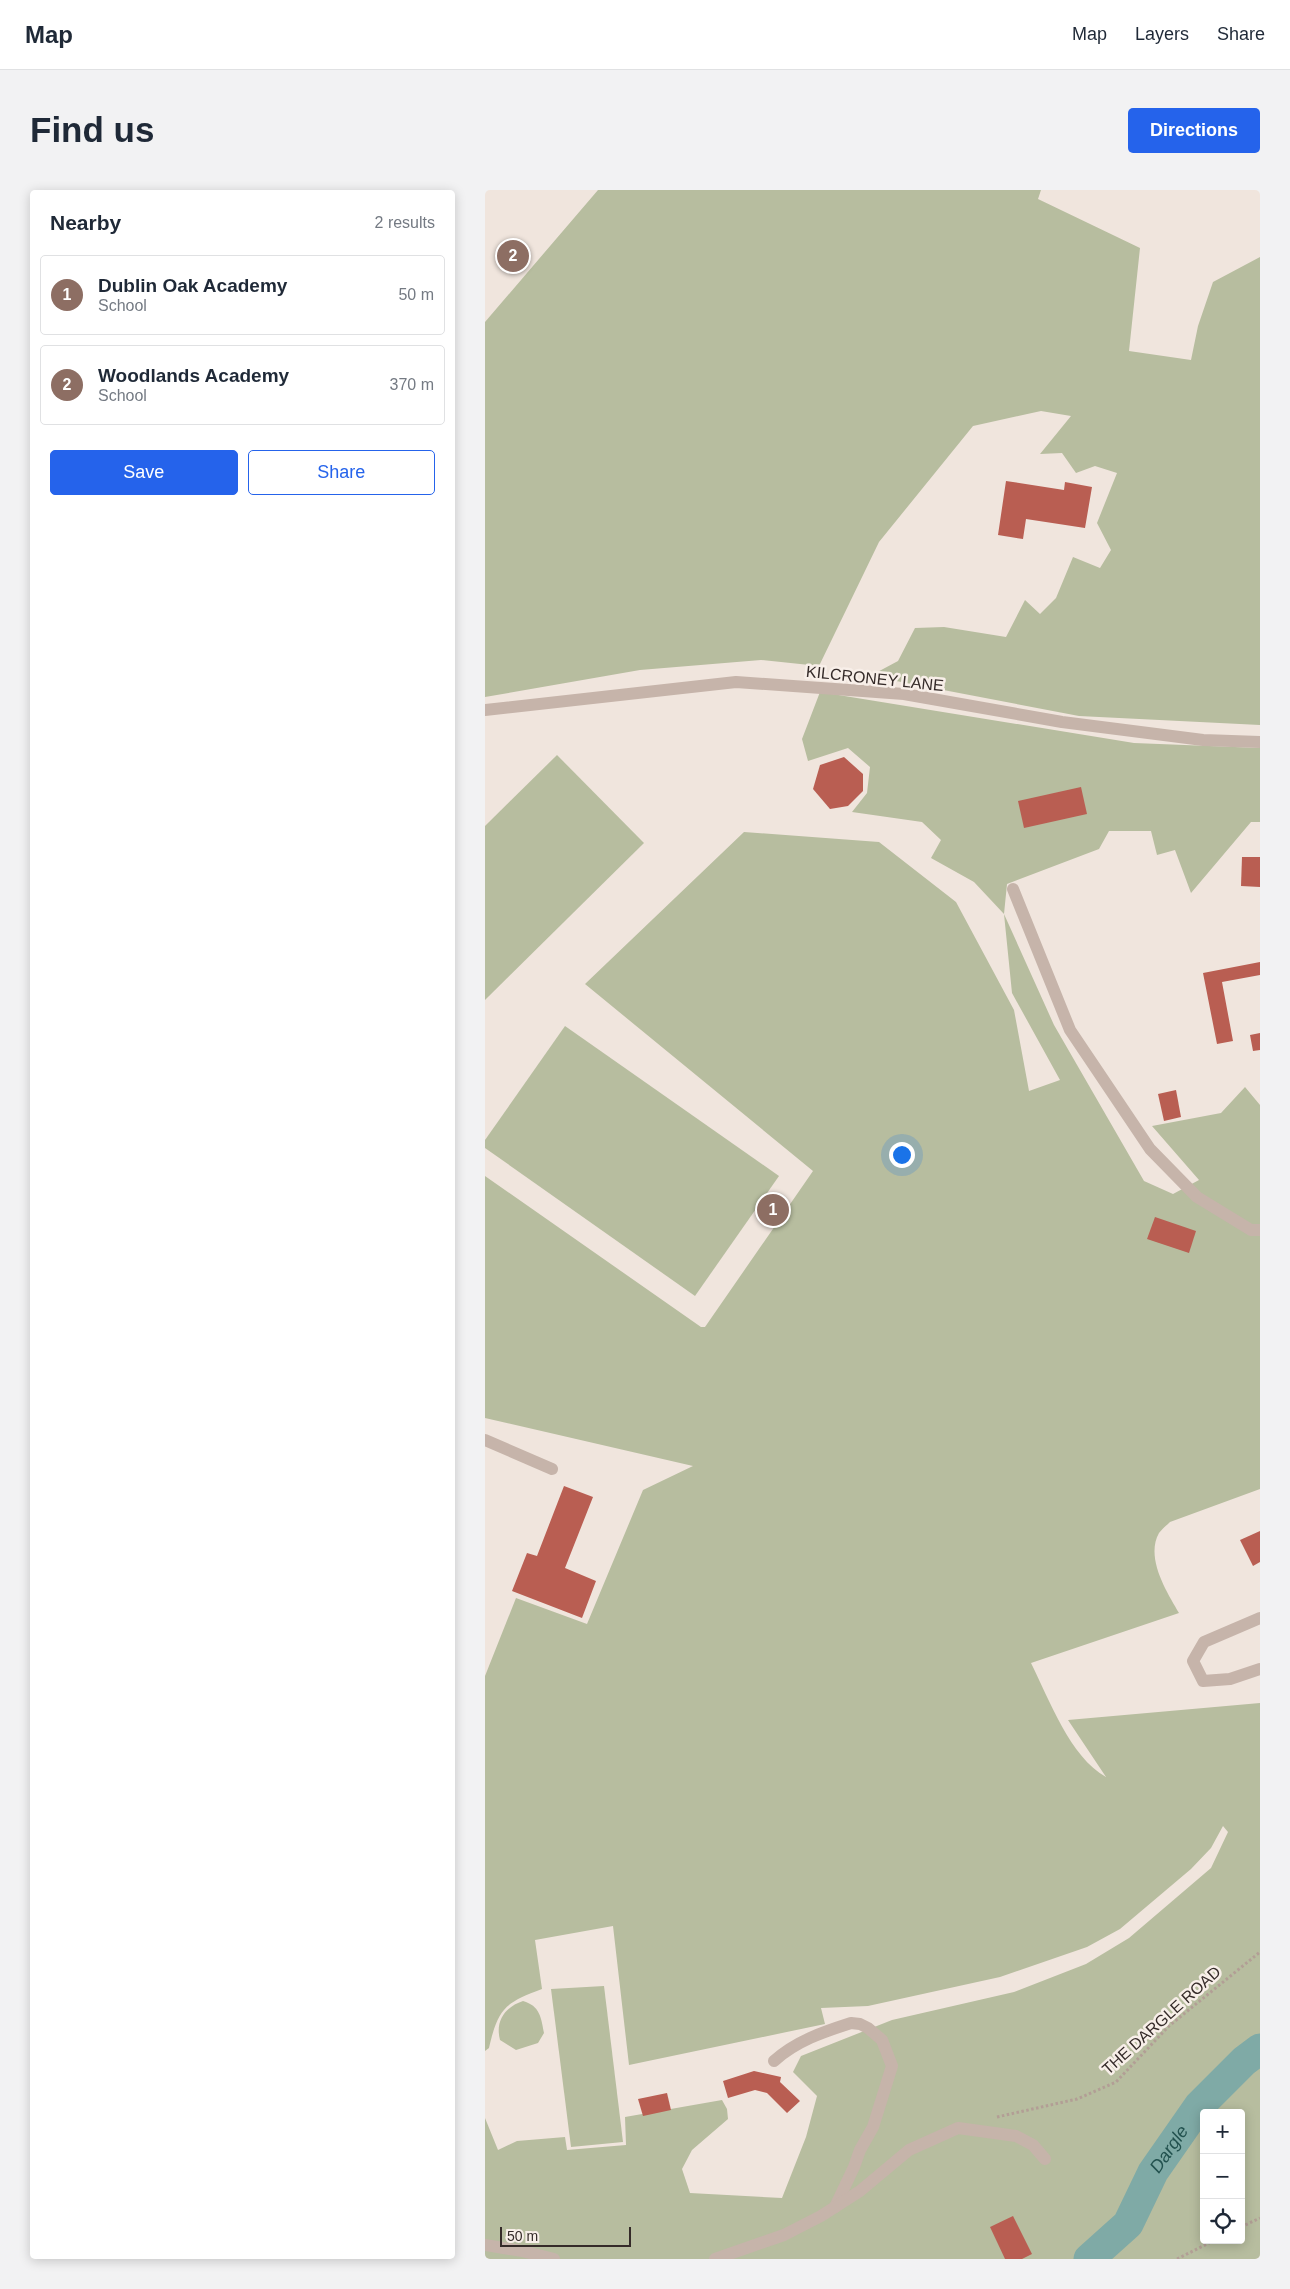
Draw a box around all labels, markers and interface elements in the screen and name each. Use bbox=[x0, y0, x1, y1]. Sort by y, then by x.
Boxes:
text: Map bbox=[25, 21, 73, 48]
text: Map bbox=[1072, 24, 1107, 44]
text: Layers bbox=[1135, 24, 1189, 44]
text: Share bbox=[1217, 24, 1265, 44]
button: Directions bbox=[1128, 108, 1260, 153]
text: Find us bbox=[30, 110, 154, 149]
text: Nearby bbox=[50, 211, 121, 234]
text: 2 results bbox=[375, 214, 435, 231]
pin: 2 bbox=[497, 237, 529, 275]
text: Dublin Oak Academy bbox=[98, 275, 287, 296]
text: 1 bbox=[63, 286, 71, 303]
text: 50 m bbox=[398, 286, 434, 303]
text: School bbox=[98, 297, 147, 314]
text: Woodlands Academy bbox=[98, 365, 289, 386]
text: 2 bbox=[63, 376, 71, 393]
text: 370 m bbox=[390, 376, 434, 393]
text: School bbox=[98, 387, 147, 404]
button: Save bbox=[50, 450, 238, 495]
button: Share bbox=[248, 450, 435, 495]
street label: KILCRONEY LANE bbox=[805, 663, 945, 694]
your location bbox=[889, 1142, 915, 1168]
pin: 1 bbox=[757, 1191, 789, 1229]
street label: THE DARGLE ROAD bbox=[1099, 1963, 1224, 2078]
map controls bbox=[1200, 2109, 1245, 2244]
button: + bbox=[1200, 2109, 1245, 2154]
water label: Dargle bbox=[1146, 2122, 1192, 2177]
button: − bbox=[1200, 2154, 1245, 2199]
button: locate bbox=[1200, 2199, 1245, 2244]
scale bar bbox=[500, 2224, 631, 2247]
text: 50 m bbox=[507, 2228, 538, 2244]

